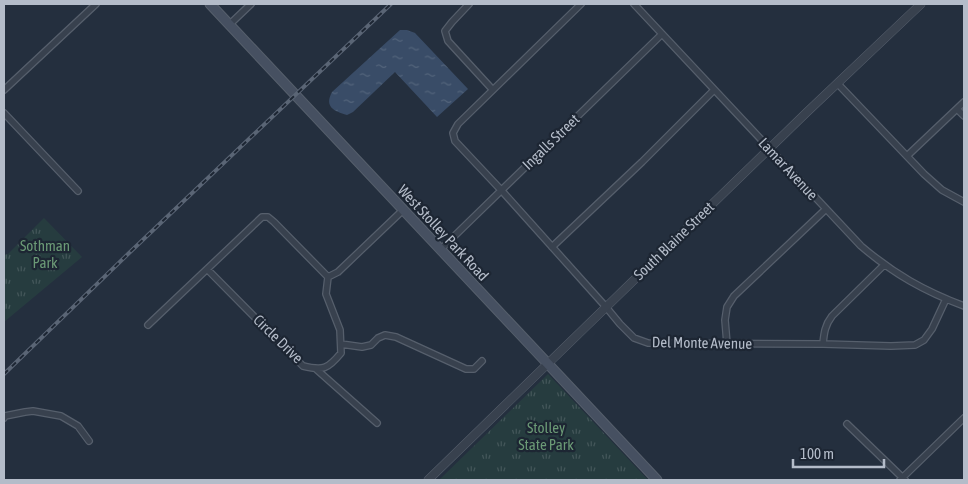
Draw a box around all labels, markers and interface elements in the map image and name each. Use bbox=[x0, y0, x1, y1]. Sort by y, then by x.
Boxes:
street label: Ingalls Street bbox=[519, 110, 583, 173]
street label: Lamar Avenue bbox=[755, 134, 821, 203]
street label: West Stolley Park Road bbox=[395, 181, 492, 284]
street label: South Blaine Street bbox=[630, 198, 717, 283]
park label: Sothman Park bbox=[20, 237, 70, 271]
street label: Circle Drive bbox=[250, 311, 307, 366]
street label: Del Monte Avenue bbox=[652, 333, 752, 352]
park label: Stolley State Park bbox=[518, 419, 574, 453]
scale bar bbox=[793, 436, 884, 468]
text: 100 m bbox=[800, 445, 834, 462]

